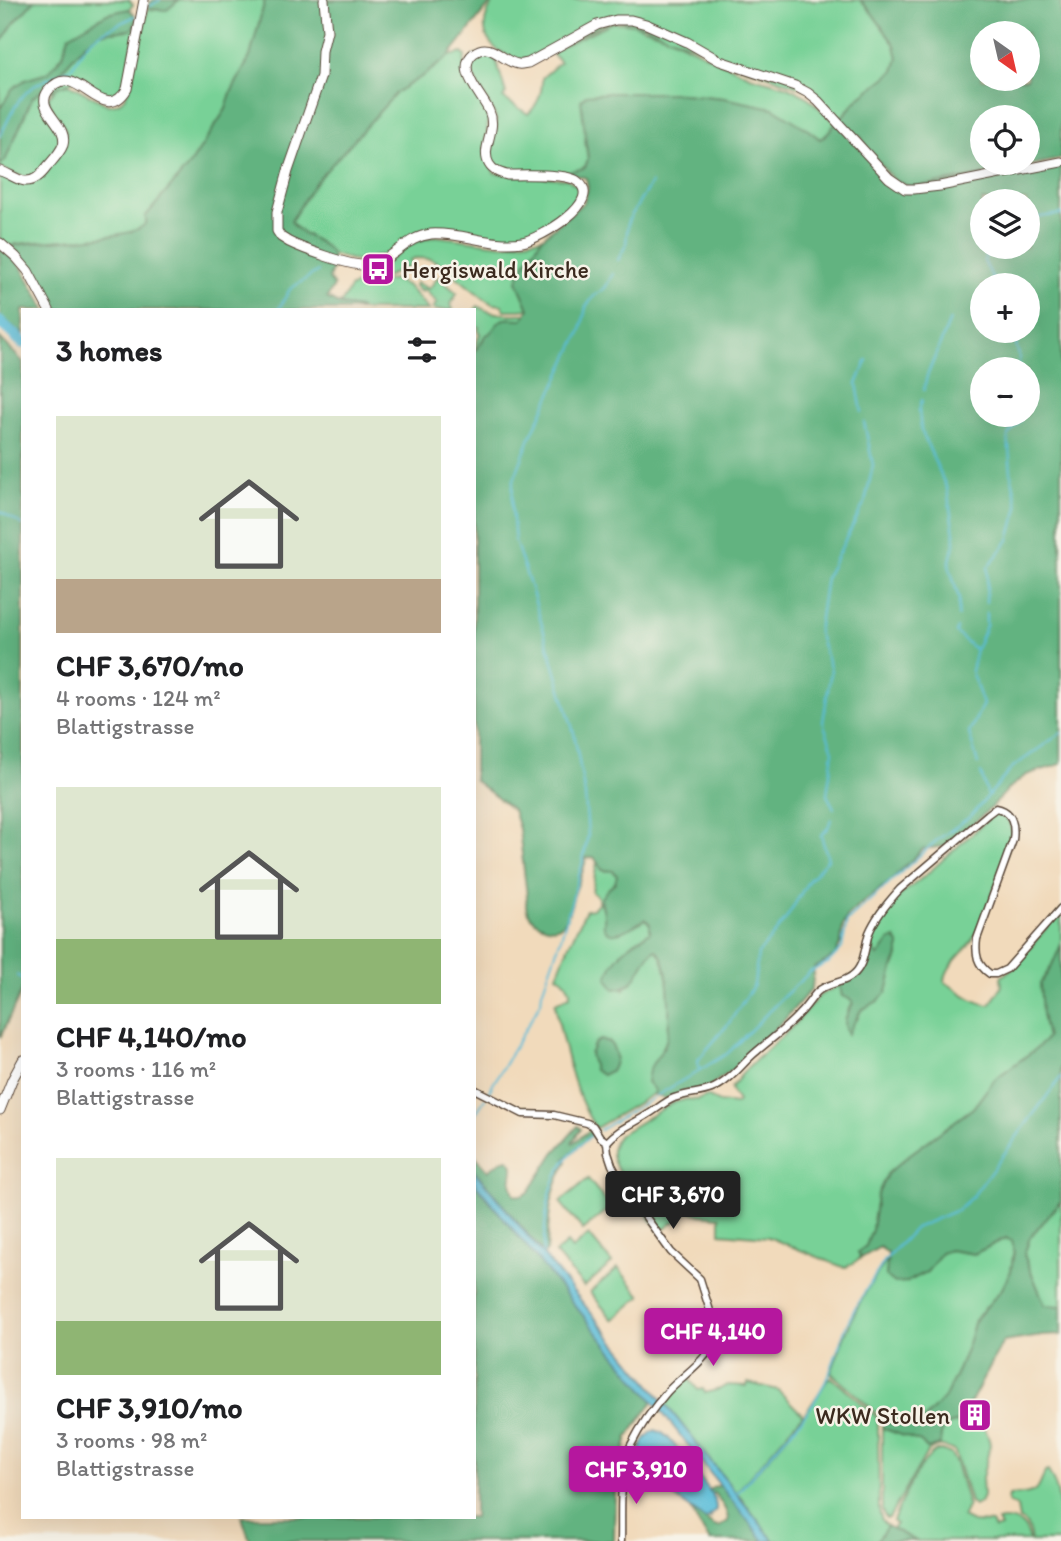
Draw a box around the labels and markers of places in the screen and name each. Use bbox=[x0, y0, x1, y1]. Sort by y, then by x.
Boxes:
bus stop icon: Hergiswald Kirche bbox=[359, 250, 397, 288]
place label: Hergiswald Kirche bbox=[402, 255, 589, 284]
pin: CHF 3,670 bbox=[593, 1172, 753, 1231]
pin: CHF 4,140 bbox=[633, 1308, 793, 1368]
building icon: WKW Stollen bbox=[956, 1396, 994, 1434]
place label: WKW Stollen bbox=[815, 1401, 950, 1430]
pin: CHF 3,910 bbox=[556, 1446, 716, 1506]

